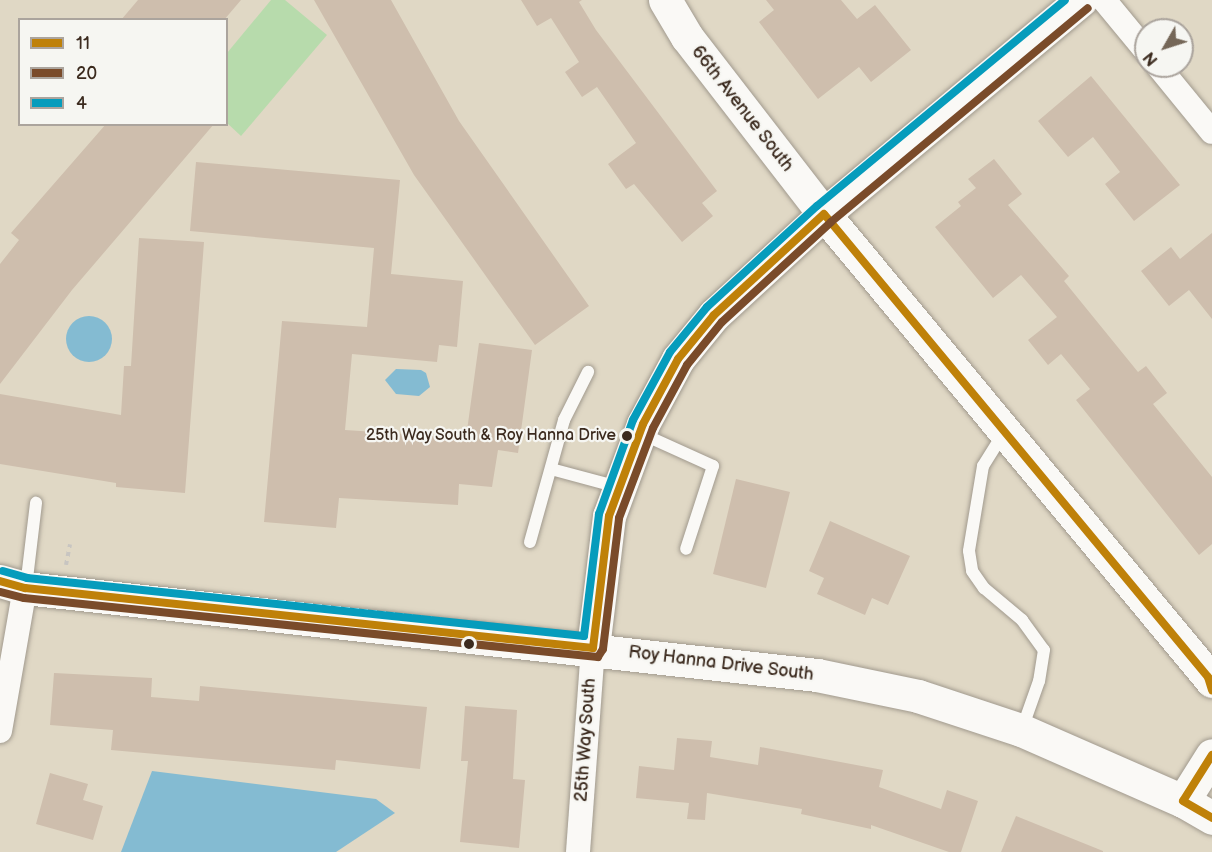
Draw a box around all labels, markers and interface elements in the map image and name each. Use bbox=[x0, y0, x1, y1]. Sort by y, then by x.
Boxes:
legend bbox=[18, 18, 228, 126]
north arrow bbox=[1134, 18, 1194, 78]
text: 11 bbox=[76, 33, 90, 54]
street label: 66th Avenue South bbox=[686, 42, 798, 176]
text: N bbox=[1140, 48, 1162, 69]
text: 20 bbox=[76, 63, 97, 84]
text: 4 bbox=[76, 93, 87, 114]
place label: 25th Way South & Roy Hanna Drive bbox=[363, 426, 616, 446]
marker: 25th Way South & Roy Hanna Drive bbox=[621, 430, 633, 442]
unlabelled marker bbox=[463, 638, 475, 650]
street label: Roy Hanna Drive South bbox=[626, 642, 816, 686]
street label: 25th Way South bbox=[571, 676, 601, 804]

